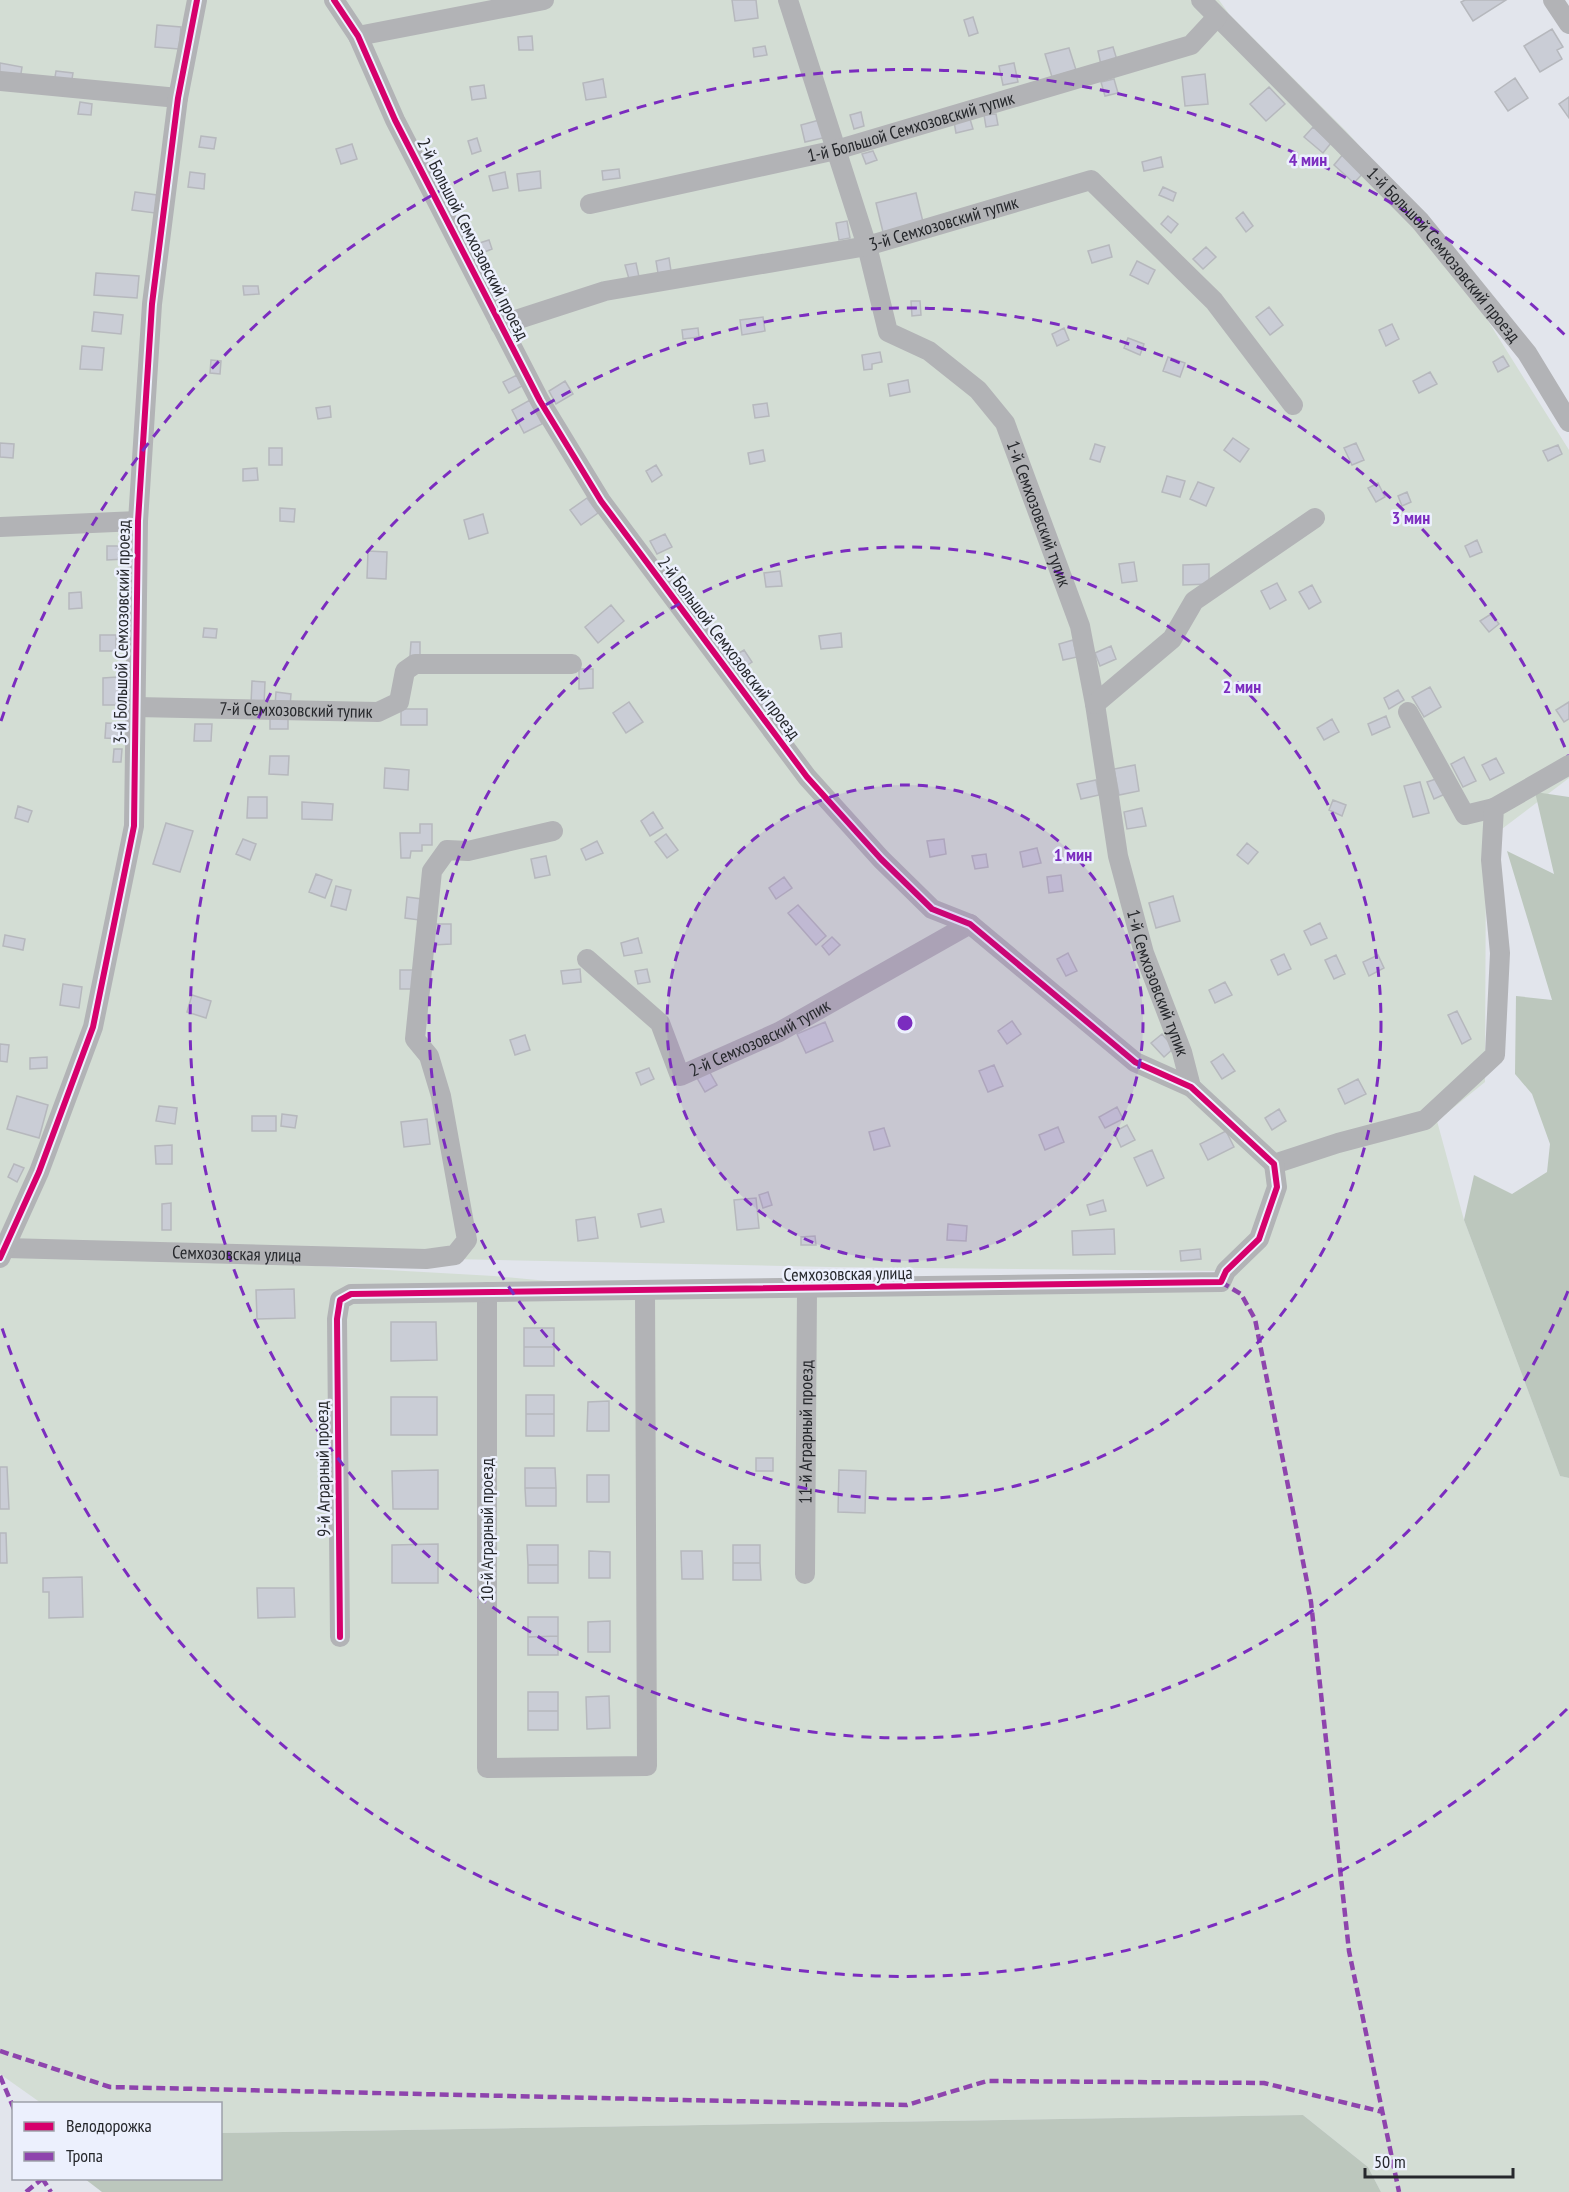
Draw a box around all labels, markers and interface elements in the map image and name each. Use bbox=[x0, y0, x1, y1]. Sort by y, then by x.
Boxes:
street label: 1-й Большой Семхозовский тупик bbox=[805, 86, 1017, 167]
street label: 2-й Большой Семхозовский проезд bbox=[412, 134, 535, 344]
text: 4 мин bbox=[1289, 148, 1327, 171]
street label: 1-й Большой Семхозовский проезд bbox=[1362, 162, 1526, 347]
street label: 3-й Семхозовский тупик bbox=[866, 190, 1021, 256]
street label: 1-й Семхозовский тупик bbox=[1001, 437, 1076, 590]
text: 3 мин bbox=[1392, 506, 1430, 529]
street label: 3-й Большой Семхозовский проезд bbox=[108, 520, 135, 744]
street label: 2-й Большой Семхозовский проезд bbox=[653, 551, 806, 744]
text: 2 мин bbox=[1223, 675, 1261, 698]
street label: 7-й Семхозовский тупик bbox=[219, 697, 373, 723]
text: 1 мин bbox=[1054, 843, 1092, 866]
street label: 1-й Семхозовский тупик bbox=[1122, 907, 1195, 1058]
street label: 2-й Семхозовский тупик bbox=[685, 993, 834, 1082]
centre of rings bbox=[895, 1013, 915, 1033]
street label: Семхозовская улица bbox=[172, 1240, 302, 1267]
street label: Семхозовская улица bbox=[783, 1261, 913, 1286]
street label: 11-й Аграрный проезд bbox=[793, 1360, 818, 1504]
street label: 9-й Аграрный проезд bbox=[310, 1401, 335, 1537]
street label: 10-й Аграрный проезд bbox=[475, 1458, 498, 1602]
legend bbox=[12, 2102, 222, 2180]
text: Велодорожка bbox=[66, 2114, 152, 2137]
scale bar bbox=[1365, 2141, 1514, 2179]
text: Тропа bbox=[66, 2144, 103, 2167]
text: 50 m bbox=[1374, 2150, 1406, 2173]

